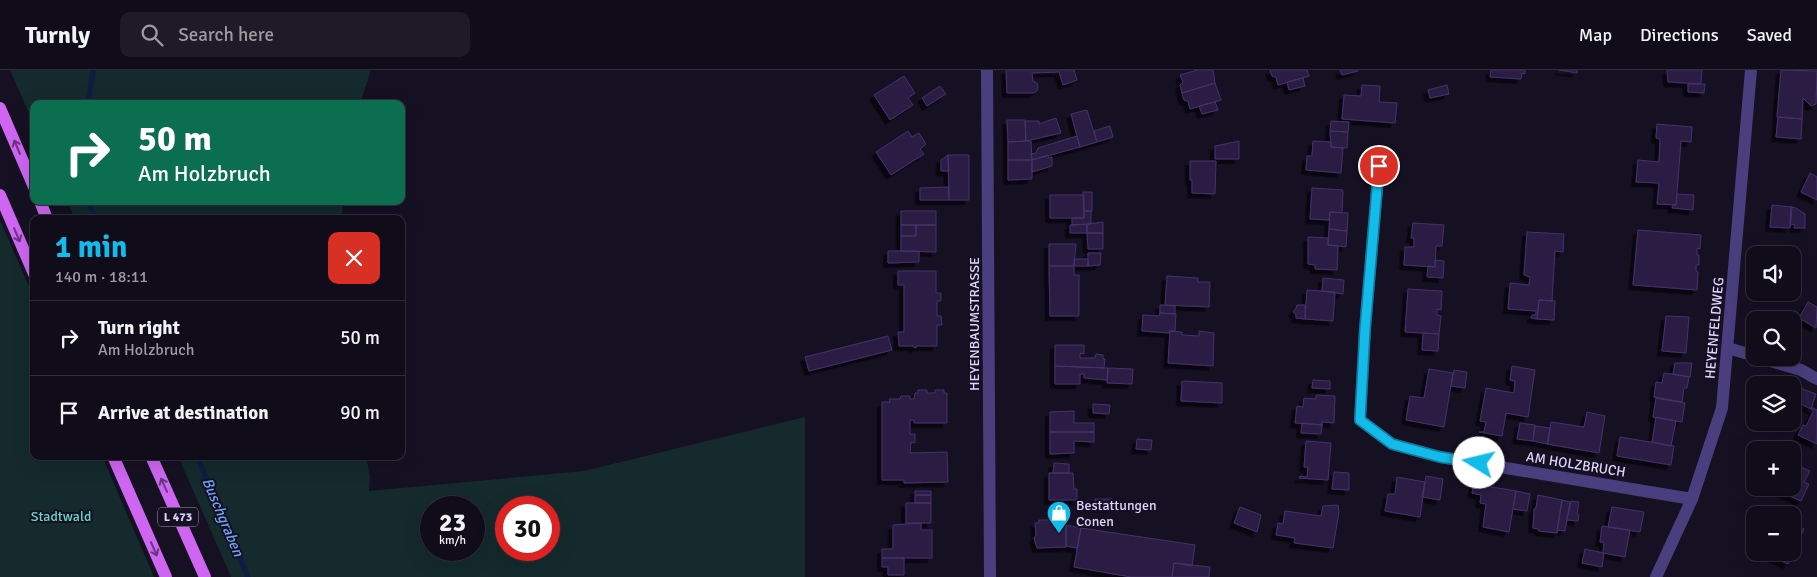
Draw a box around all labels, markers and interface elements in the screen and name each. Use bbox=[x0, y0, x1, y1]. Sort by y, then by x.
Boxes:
search box bbox=[120, 12, 470, 57]
text: Turnly bbox=[25, 20, 90, 50]
icon: search bbox=[138, 21, 166, 49]
text: Search here bbox=[178, 23, 274, 47]
text: Map bbox=[1579, 24, 1612, 46]
text: Directions bbox=[1640, 24, 1719, 46]
text: Saved bbox=[1747, 24, 1792, 46]
text: 50 m bbox=[138, 117, 212, 160]
icon: right bbox=[55, 120, 120, 185]
one-way arrow bbox=[11, 140, 21, 155]
pin bbox=[1358, 145, 1400, 187]
icon: arrive bbox=[1365, 152, 1393, 180]
text: Am Holzbruch bbox=[138, 160, 271, 187]
one-way arrow bbox=[12, 227, 22, 242]
text: 1 min bbox=[55, 229, 127, 266]
button: close bbox=[328, 232, 380, 284]
map controls bbox=[1746, 246, 1801, 561]
button: sound bbox=[1746, 246, 1801, 301]
street label: HEYENBAUMSTRASSE bbox=[966, 257, 983, 391]
text: 140 m · 18:11 bbox=[55, 267, 148, 287]
street label: HEYENFELDWEG bbox=[1702, 276, 1727, 380]
button: search bbox=[1746, 311, 1801, 366]
text: Turn right bbox=[98, 316, 180, 340]
icon: right bbox=[55, 324, 83, 352]
text: 50 m bbox=[340, 326, 380, 350]
text: Am Holzbruch bbox=[98, 340, 195, 360]
button: layers bbox=[1746, 376, 1801, 431]
icon: arrive bbox=[55, 399, 83, 427]
text: Arrive at destination bbox=[98, 401, 269, 425]
text: 90 m bbox=[340, 401, 380, 425]
position arrow bbox=[1452, 436, 1504, 488]
button: + bbox=[1746, 441, 1801, 496]
street label: AM HOLZBRUCH bbox=[1525, 448, 1627, 481]
water label: Buschgraben bbox=[198, 475, 248, 560]
one-way arrow bbox=[158, 477, 168, 492]
speed limit sign: 30 bbox=[495, 496, 560, 561]
place label: Bestattungen Conen bbox=[1076, 497, 1157, 530]
shop icon: Bestattungen Conen bbox=[1046, 500, 1072, 534]
button: − bbox=[1746, 506, 1801, 561]
text: 23 bbox=[439, 507, 466, 538]
park label: Stadtwald bbox=[31, 508, 91, 525]
road number: L 473 bbox=[158, 508, 198, 527]
text: km/h bbox=[439, 533, 466, 548]
one-way arrow bbox=[149, 541, 159, 556]

